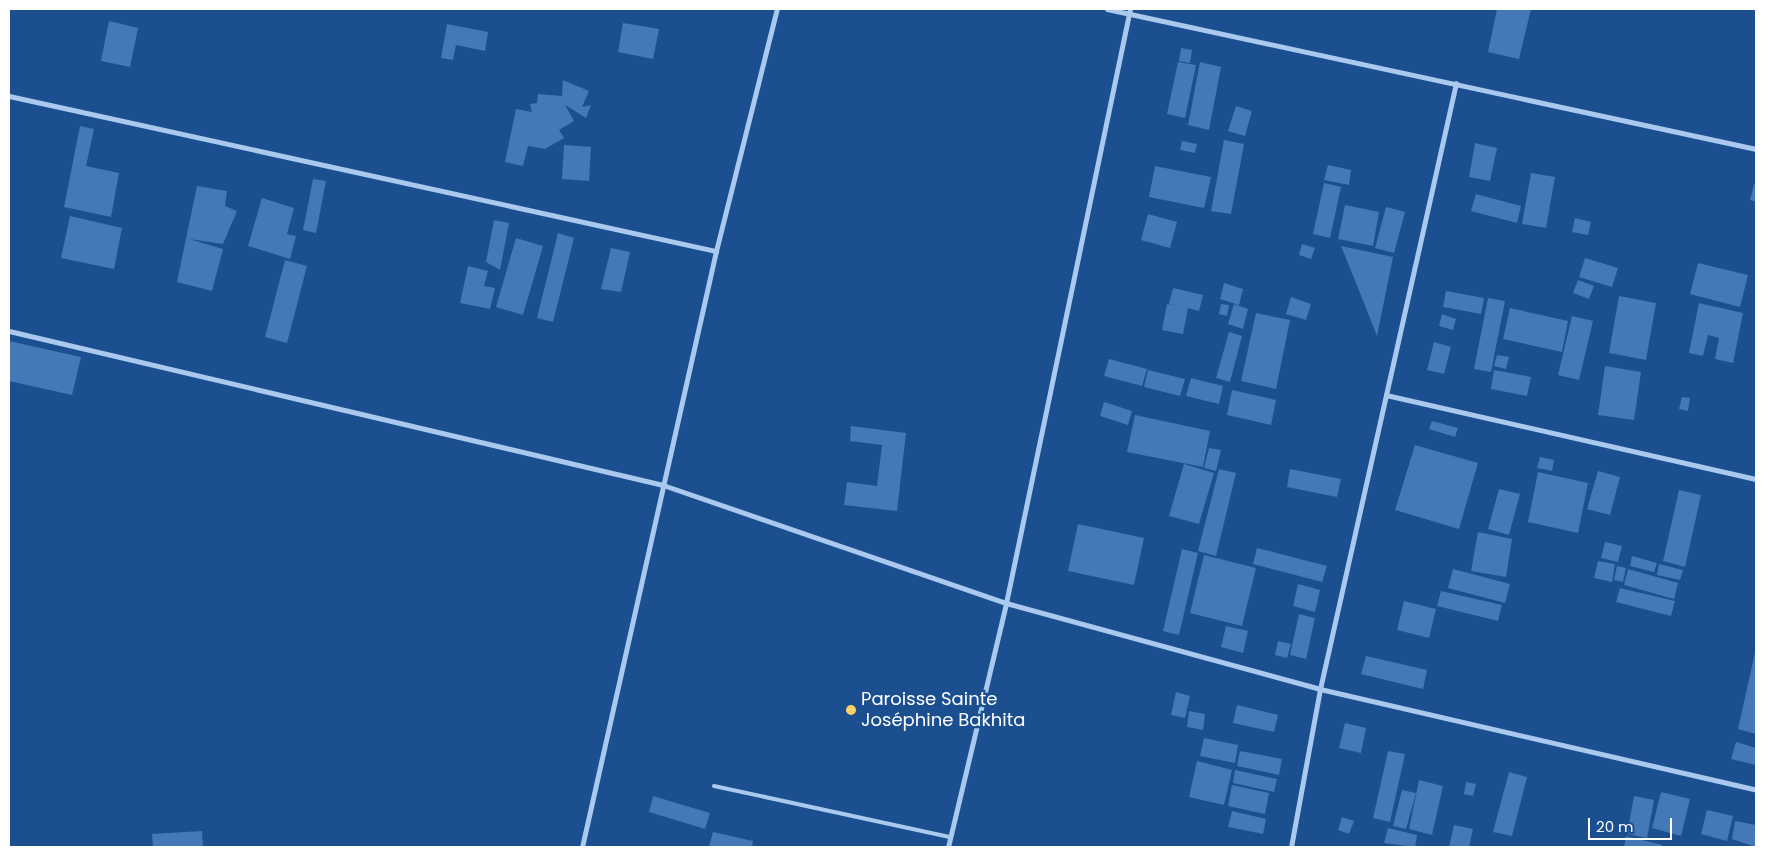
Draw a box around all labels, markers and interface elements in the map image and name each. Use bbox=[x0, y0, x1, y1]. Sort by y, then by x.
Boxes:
place label: Paroisse Sainte Joséphine Bakhita bbox=[861, 689, 1025, 732]
marker: Paroisse Sainte Joséphine Bakhita bbox=[845, 704, 857, 716]
scale bar bbox=[1590, 808, 1674, 840]
text: 20 m bbox=[1596, 816, 1634, 837]

